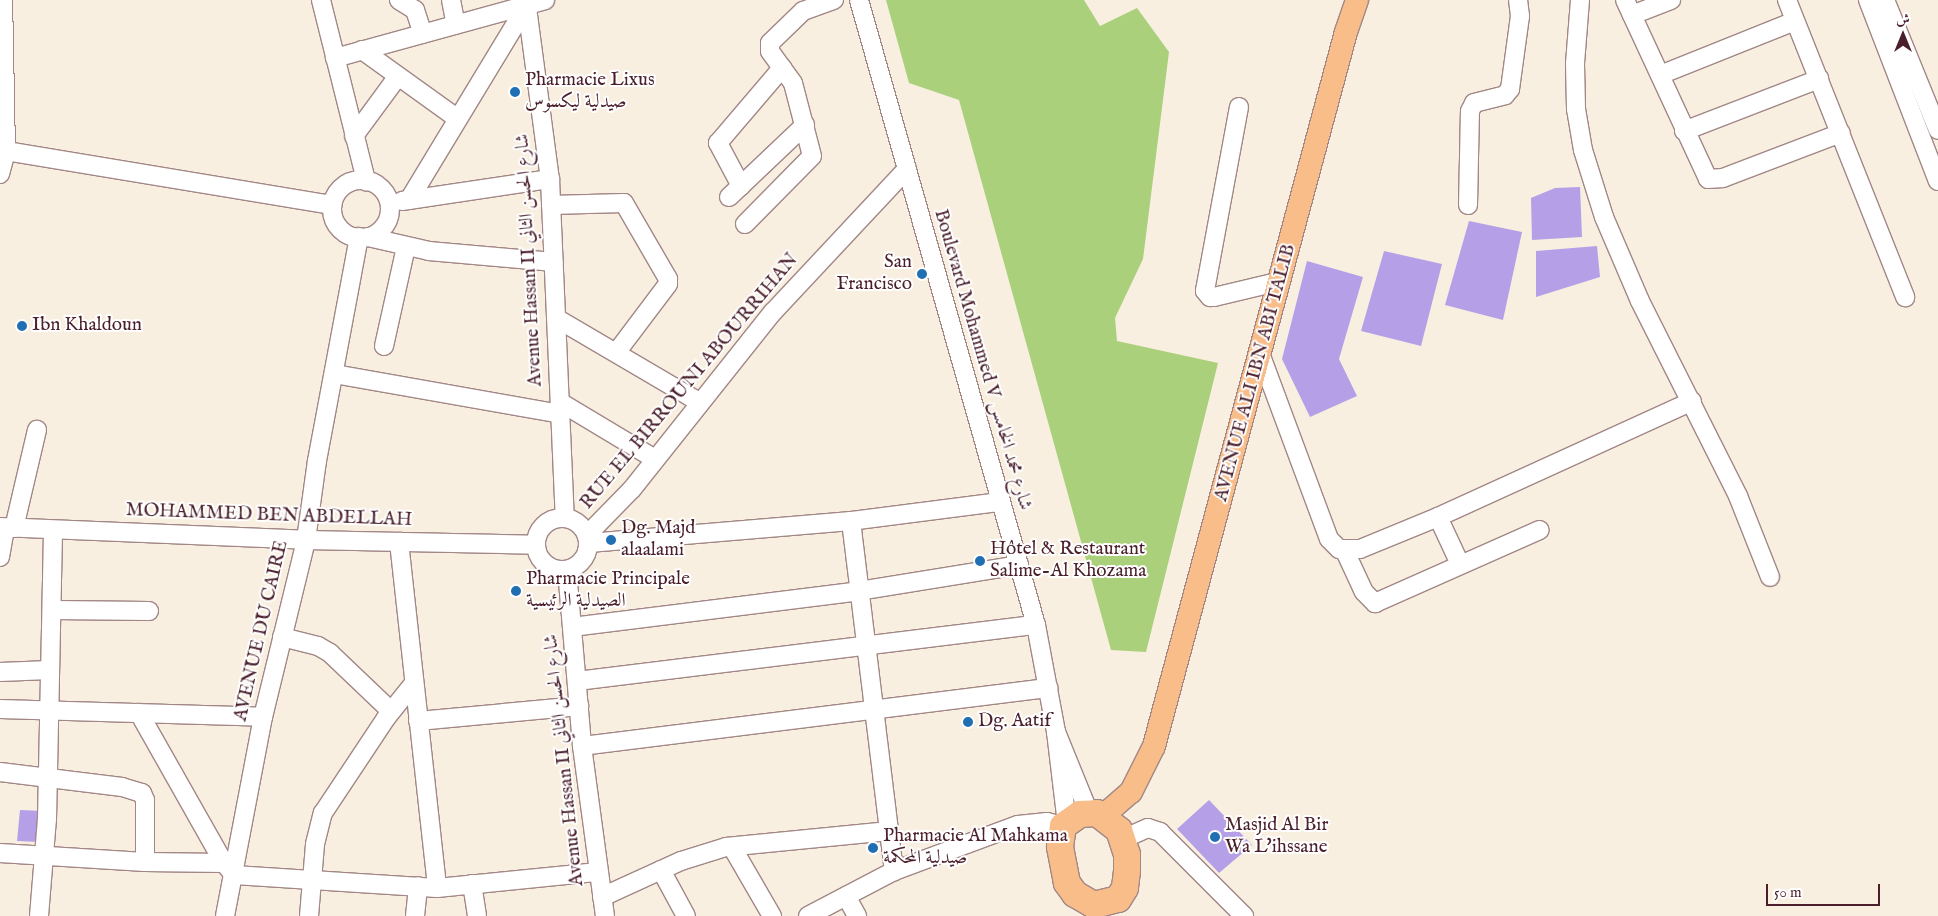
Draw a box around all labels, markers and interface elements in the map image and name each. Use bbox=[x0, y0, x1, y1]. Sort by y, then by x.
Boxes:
north arrow bbox=[1878, 10, 1928, 60]
text: ش bbox=[1896, 11, 1910, 29]
place label: Pharmacie Lixus صيدلية ليكسوس bbox=[525, 70, 655, 114]
marker: Pharmacie Lixus صيدلية ليكسوس bbox=[509, 86, 521, 98]
street label: Avenue Hassan II شارع الحسن الثاني bbox=[512, 133, 548, 387]
street label: Boulevard Mohammed V شارع محمد الخامس bbox=[928, 207, 1036, 513]
street label: AVENUE ALI IBN ABI TALIB bbox=[1211, 242, 1301, 504]
street label: RUE EL BIRROUNI ABOURRIHAN bbox=[576, 249, 804, 515]
place label: San Francisco bbox=[837, 252, 912, 296]
marker: San Francisco bbox=[916, 268, 928, 280]
place label: Ibn Khaldoun bbox=[32, 315, 142, 337]
marker: Ibn Khaldoun bbox=[16, 320, 28, 332]
street label: MOHAMMED BEN ABDELLAH bbox=[125, 500, 413, 532]
place label: Dg. Majd alaalami bbox=[621, 518, 695, 562]
marker: Dg. Majd alaalami bbox=[605, 534, 617, 546]
street label: AVENUE DU CAIRE bbox=[230, 538, 294, 724]
place label: Hôtel & Restaurant Salime-Al Khozama bbox=[990, 539, 1146, 583]
marker: Hôtel & Restaurant Salime-Al Khozama bbox=[974, 555, 986, 567]
place label: Pharmacie Principale الصيدلية الرئيسية bbox=[526, 569, 690, 613]
marker: Pharmacie Principale الصيدلية الرئيسية bbox=[510, 585, 522, 597]
street label: Avenue Hassan II شارع الحسن الثاني bbox=[540, 633, 590, 887]
place label: Dg. Aatif bbox=[978, 711, 1051, 733]
marker: Dg. Aatif bbox=[962, 716, 974, 728]
place label: Masjid Al Bir Wa L'ihssane bbox=[1225, 815, 1328, 859]
place label: Pharmacie Al Mahkama صيدلية المحكمة bbox=[883, 826, 1068, 870]
marker: Masjid Al Bir Wa L'ihssane bbox=[1209, 831, 1221, 843]
marker: Pharmacie Al Mahkama صيدلية المحكمة bbox=[867, 842, 879, 854]
scale bar bbox=[1768, 874, 1882, 906]
text: 50 m bbox=[1774, 883, 1802, 902]

